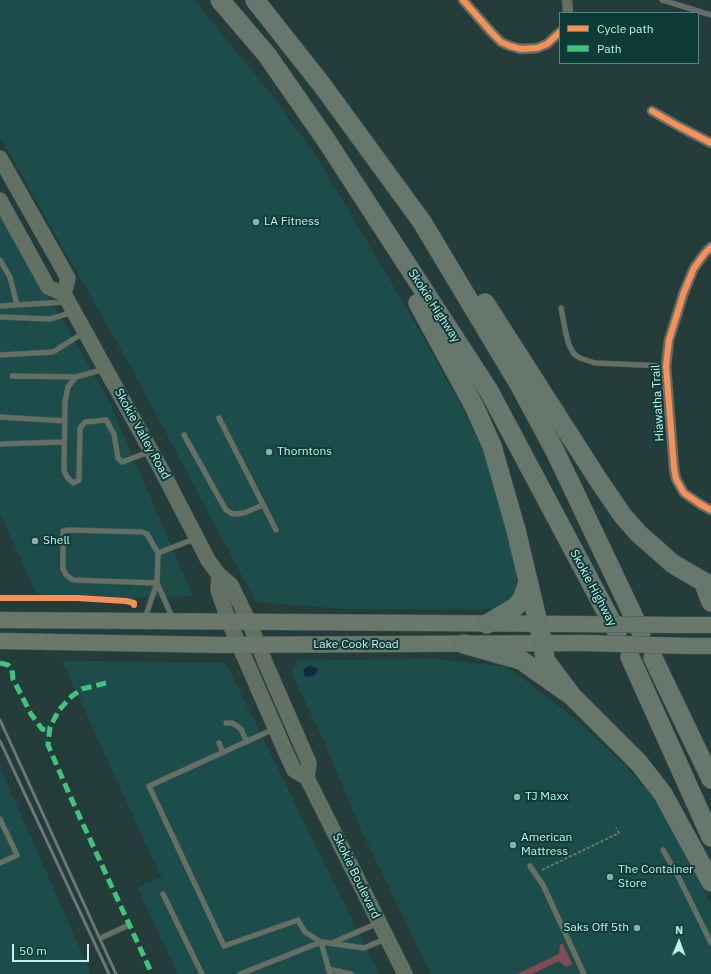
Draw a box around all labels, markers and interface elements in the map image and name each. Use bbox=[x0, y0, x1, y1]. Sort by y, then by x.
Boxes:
legend bbox=[559, 12, 699, 64]
text: Cycle path bbox=[597, 21, 654, 36]
text: Path bbox=[597, 41, 622, 56]
place label: LA Fitness bbox=[264, 215, 320, 229]
marker: LA Fitness bbox=[251, 217, 261, 227]
street label: Skokie Highway bbox=[405, 267, 463, 345]
street label: Hiawatha Trail bbox=[649, 364, 667, 442]
street label: Skokie Valley Road bbox=[111, 386, 173, 482]
place label: Thorntons bbox=[277, 445, 332, 459]
marker: Thorntons bbox=[264, 447, 274, 457]
place label: Shell bbox=[43, 534, 70, 548]
marker: Shell bbox=[30, 536, 40, 546]
street label: Skokie Highway bbox=[567, 547, 619, 629]
street label: Lake Cook Road bbox=[313, 638, 399, 652]
place label: TJ Maxx bbox=[525, 790, 569, 804]
marker: TJ Maxx bbox=[512, 792, 522, 802]
street label: Skokie Boulevard bbox=[329, 831, 383, 921]
place label: American Mattress bbox=[521, 831, 572, 859]
marker: American Mattress bbox=[508, 840, 518, 850]
place label: The Container Store bbox=[618, 863, 694, 891]
marker: The Container Store bbox=[605, 872, 615, 882]
place label: Saks Off 5th bbox=[563, 921, 629, 935]
north arrow bbox=[659, 922, 699, 962]
marker: Saks Off 5th bbox=[632, 923, 642, 933]
text: N bbox=[675, 923, 683, 937]
scale bar bbox=[14, 936, 91, 962]
text: 50 m bbox=[19, 943, 47, 958]

